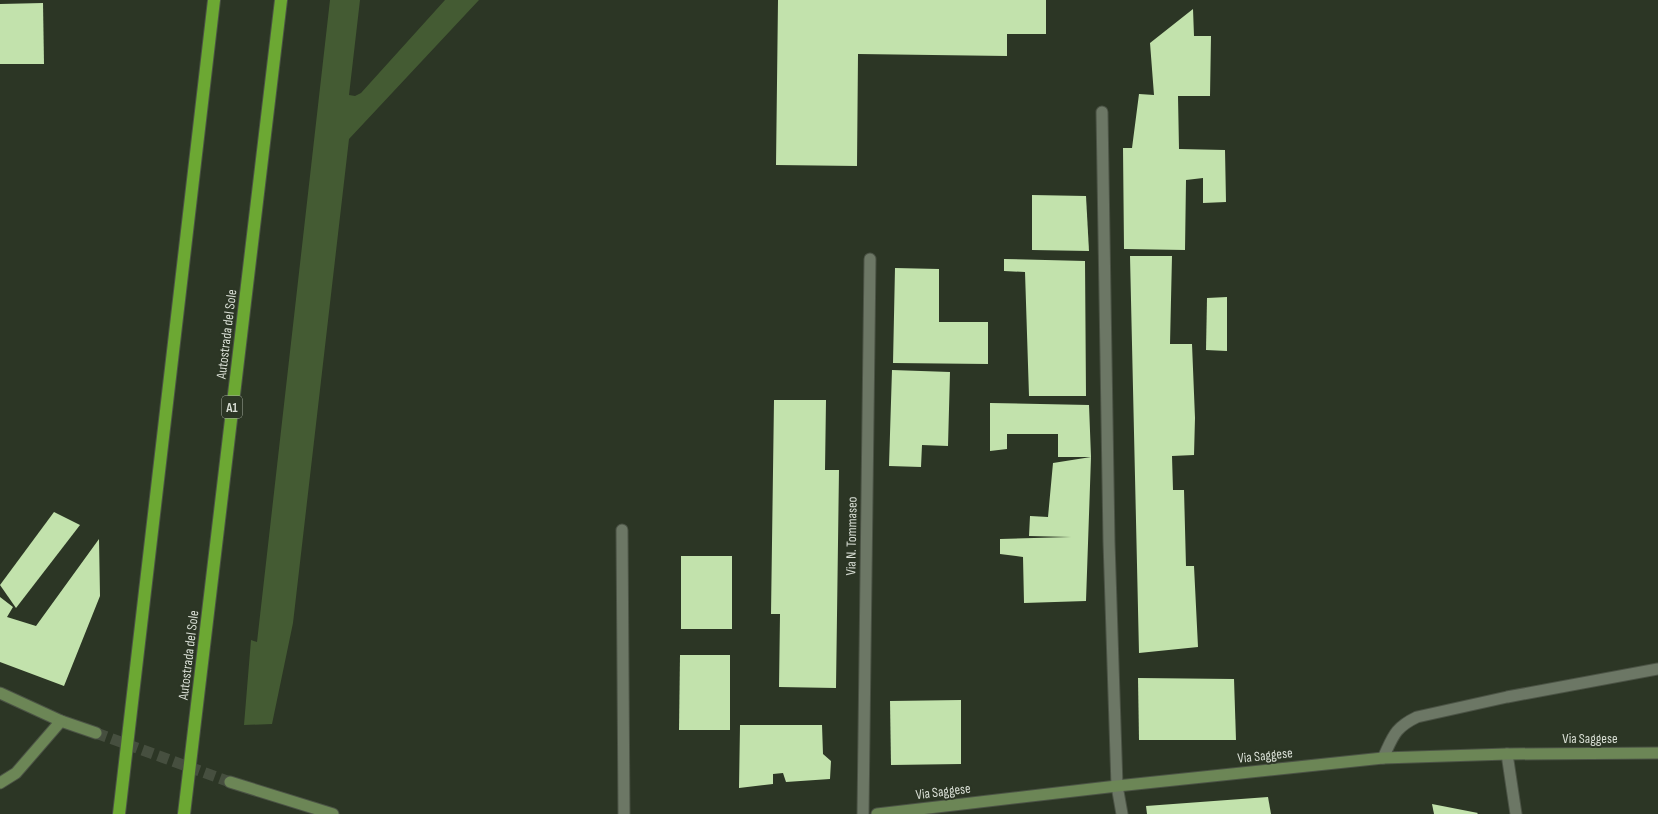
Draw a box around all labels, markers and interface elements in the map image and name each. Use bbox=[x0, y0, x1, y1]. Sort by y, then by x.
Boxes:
street label: Autostrada del Sole bbox=[212, 288, 240, 381]
road number: A1 bbox=[222, 396, 242, 418]
street label: Via N. Tommaseo bbox=[842, 496, 861, 576]
street label: Autostrada del Sole bbox=[174, 609, 202, 702]
street label: Via Saggese bbox=[1562, 730, 1618, 747]
street label: Via Saggese bbox=[1237, 744, 1293, 767]
street label: Via Saggese bbox=[915, 780, 972, 803]

